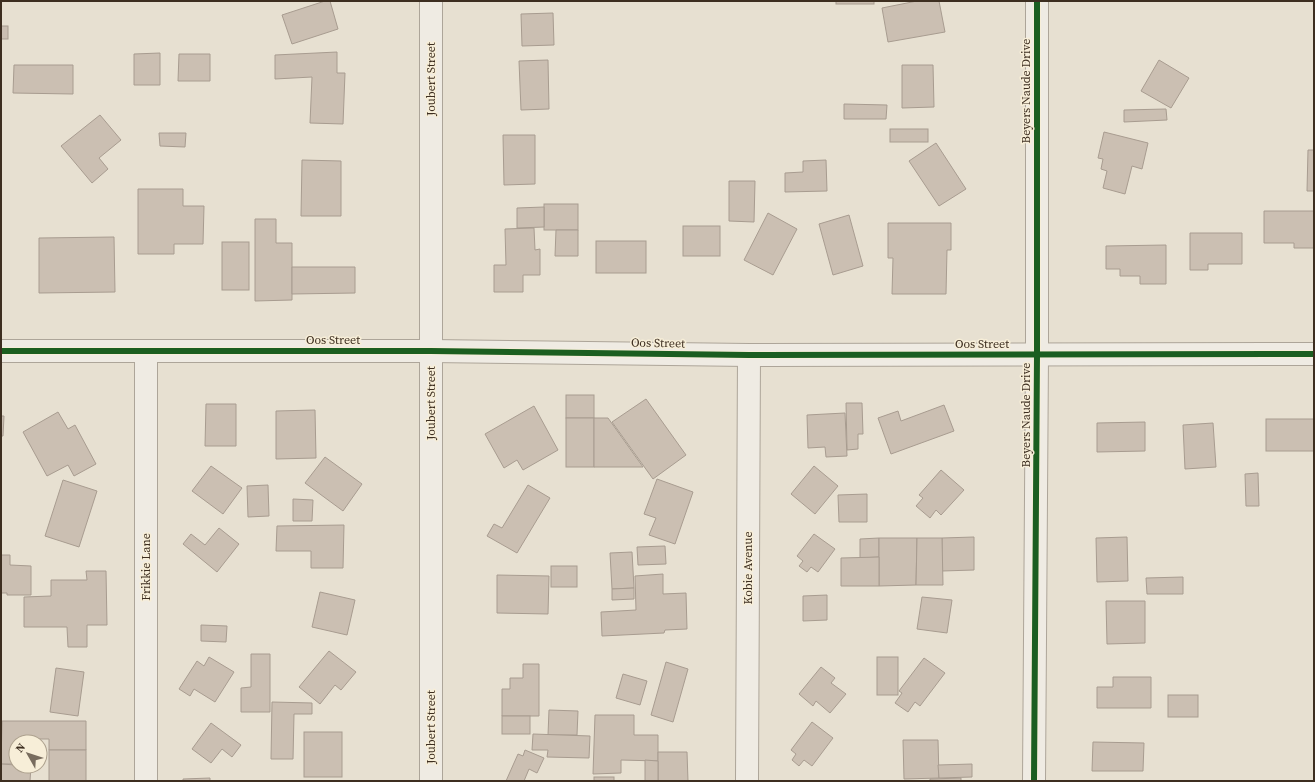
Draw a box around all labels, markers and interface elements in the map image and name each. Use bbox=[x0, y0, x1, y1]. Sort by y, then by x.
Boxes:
street label: Beyers Naude Drive bbox=[1018, 39, 1034, 143]
street label: Joubert Street bbox=[423, 42, 439, 117]
street label: Oos Street bbox=[306, 332, 360, 348]
street label: Oos Street bbox=[631, 335, 685, 351]
street label: Oos Street bbox=[955, 336, 1009, 352]
street label: Beyers Naude Drive bbox=[1018, 363, 1034, 467]
street label: Joubert Street bbox=[423, 366, 439, 441]
street label: Kobie Avenue bbox=[740, 531, 756, 605]
street label: Frikkie Lane bbox=[138, 533, 154, 601]
street label: Joubert Street bbox=[423, 690, 439, 765]
north arrow bbox=[8, 734, 48, 774]
text: N bbox=[12, 740, 29, 756]

